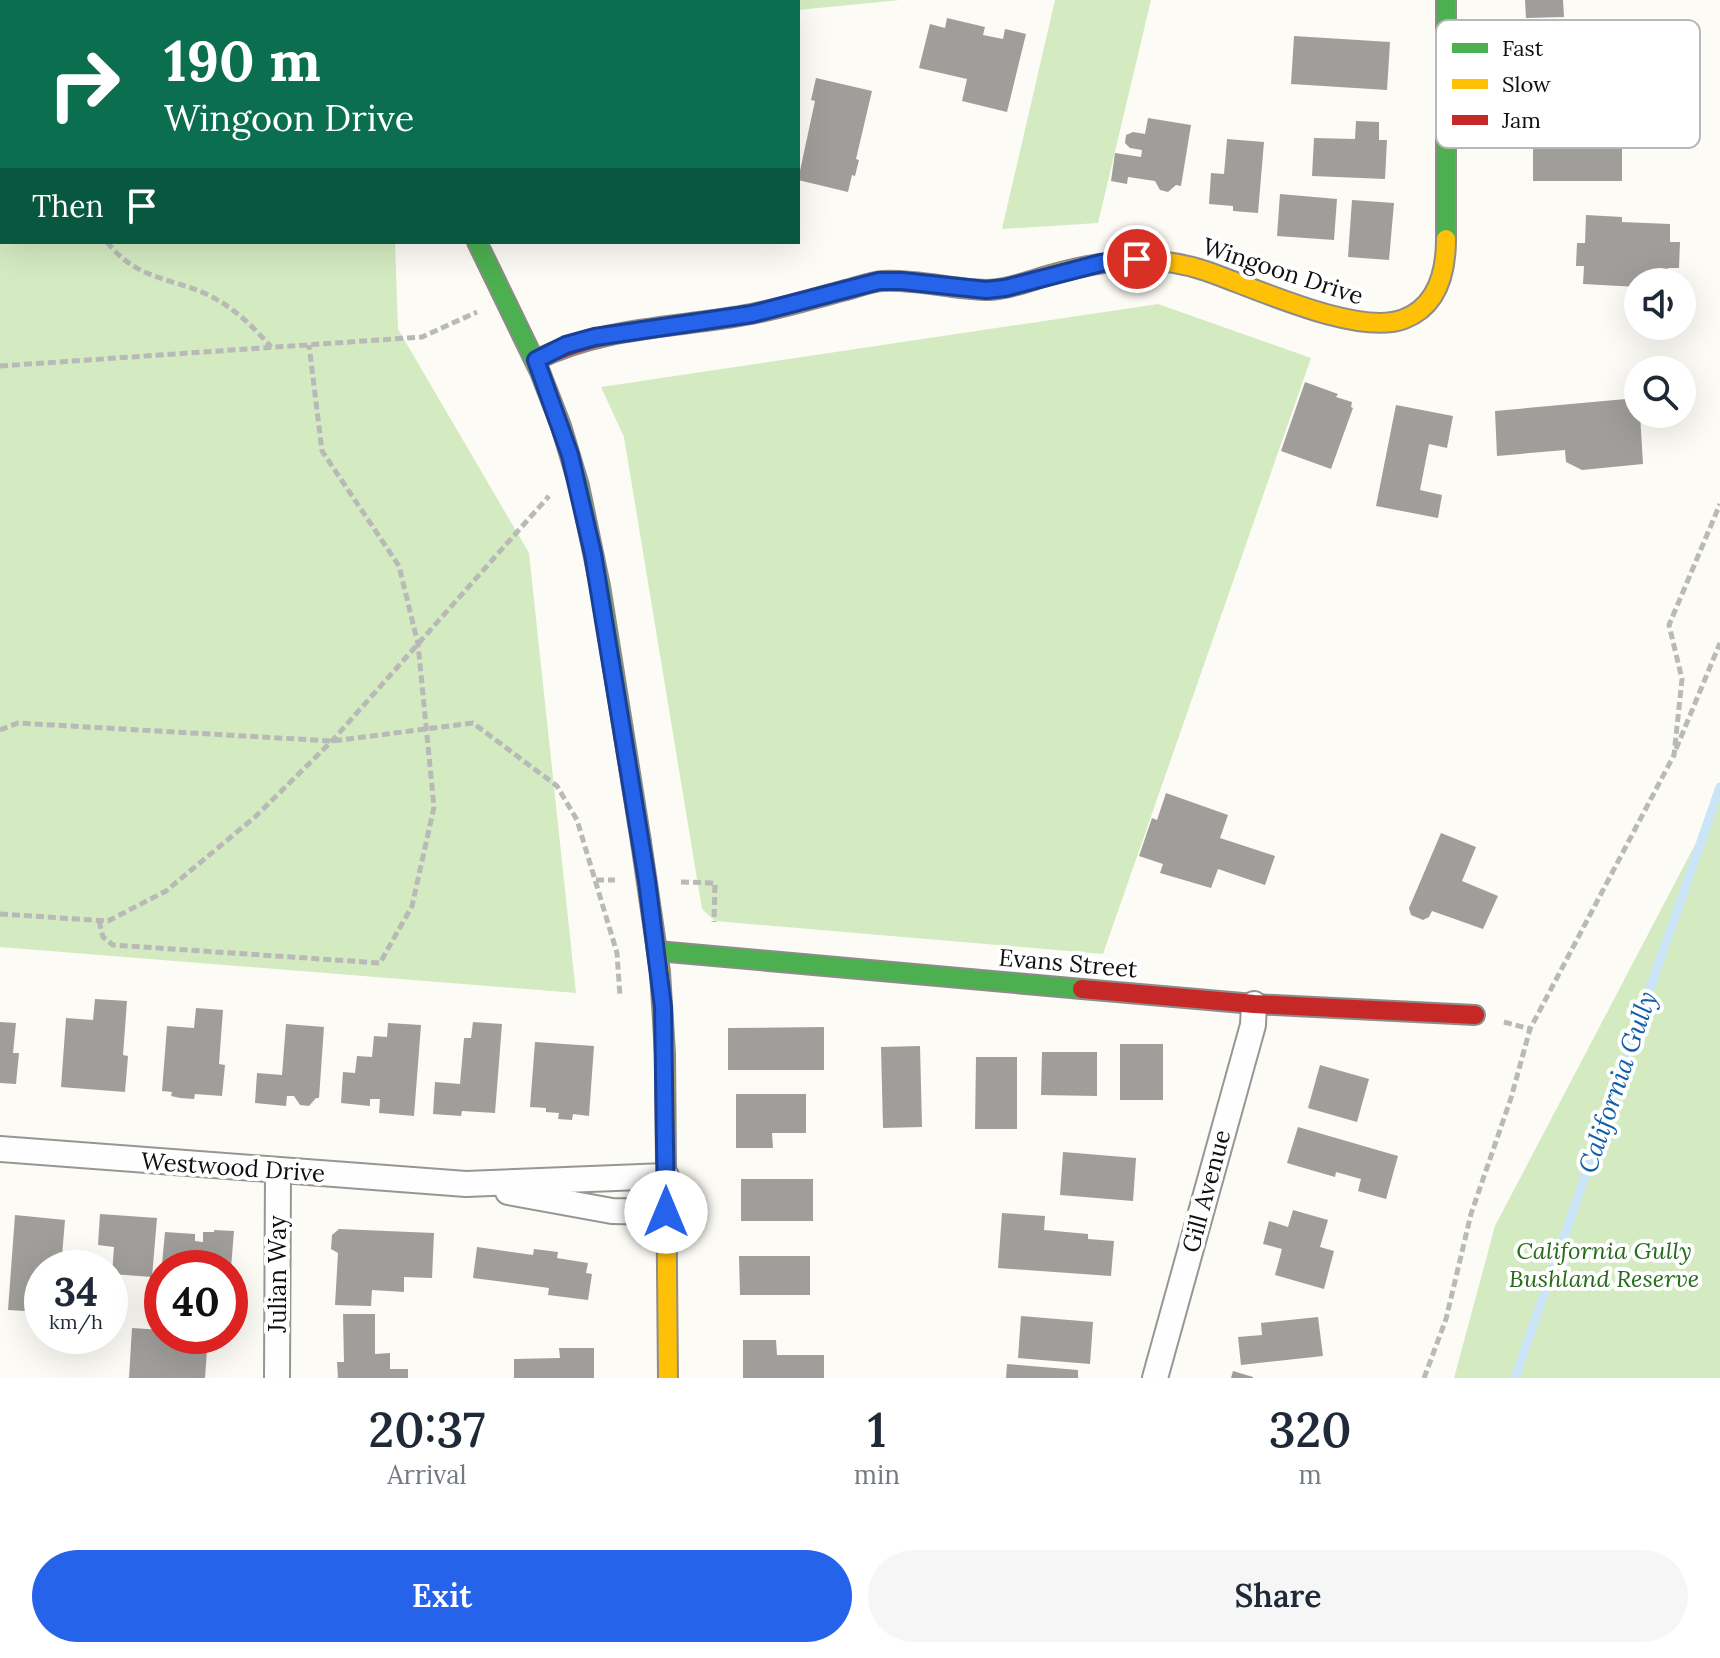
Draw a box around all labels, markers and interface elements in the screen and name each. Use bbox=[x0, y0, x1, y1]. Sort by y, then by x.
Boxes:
legend bbox=[1436, 20, 1700, 148]
text: 190 m bbox=[164, 25, 321, 96]
icon: right bbox=[32, 32, 136, 136]
text: Fast bbox=[1502, 34, 1544, 62]
text: Slow bbox=[1502, 70, 1551, 98]
text: Wingoon Drive bbox=[164, 95, 414, 141]
text: Jam bbox=[1501, 106, 1541, 134]
icon: arrive bbox=[120, 184, 164, 228]
text: Then bbox=[32, 187, 104, 225]
pin bbox=[1103, 225, 1171, 293]
street label: Wingoon Drive bbox=[1199, 230, 1367, 312]
icon: arrive bbox=[1115, 237, 1159, 281]
map controls bbox=[1624, 268, 1696, 428]
button: sound bbox=[1624, 268, 1696, 340]
button: search bbox=[1624, 356, 1696, 428]
street label: Evans Street bbox=[997, 942, 1139, 985]
water label: California Gully bbox=[1570, 987, 1664, 1177]
street label: Gill Avenue bbox=[1175, 1126, 1237, 1256]
street label: Westwood Drive bbox=[140, 1145, 326, 1189]
position arrow bbox=[624, 1170, 708, 1254]
street label: Julian Way bbox=[262, 1215, 293, 1334]
park label: California Gully Bushland Reserve bbox=[1509, 1235, 1699, 1294]
speed limit sign: 40 bbox=[144, 1250, 248, 1354]
text: 34 bbox=[54, 1266, 98, 1317]
text: km/h bbox=[49, 1309, 103, 1334]
text: 20:37 bbox=[369, 1399, 485, 1460]
text: 1 bbox=[868, 1399, 886, 1460]
text: 320 bbox=[1269, 1399, 1351, 1460]
text: Arrival bbox=[387, 1458, 467, 1491]
text: min bbox=[854, 1458, 900, 1491]
text: m bbox=[1298, 1458, 1322, 1491]
button: Exit bbox=[32, 1550, 852, 1642]
button: Share bbox=[868, 1550, 1688, 1642]

